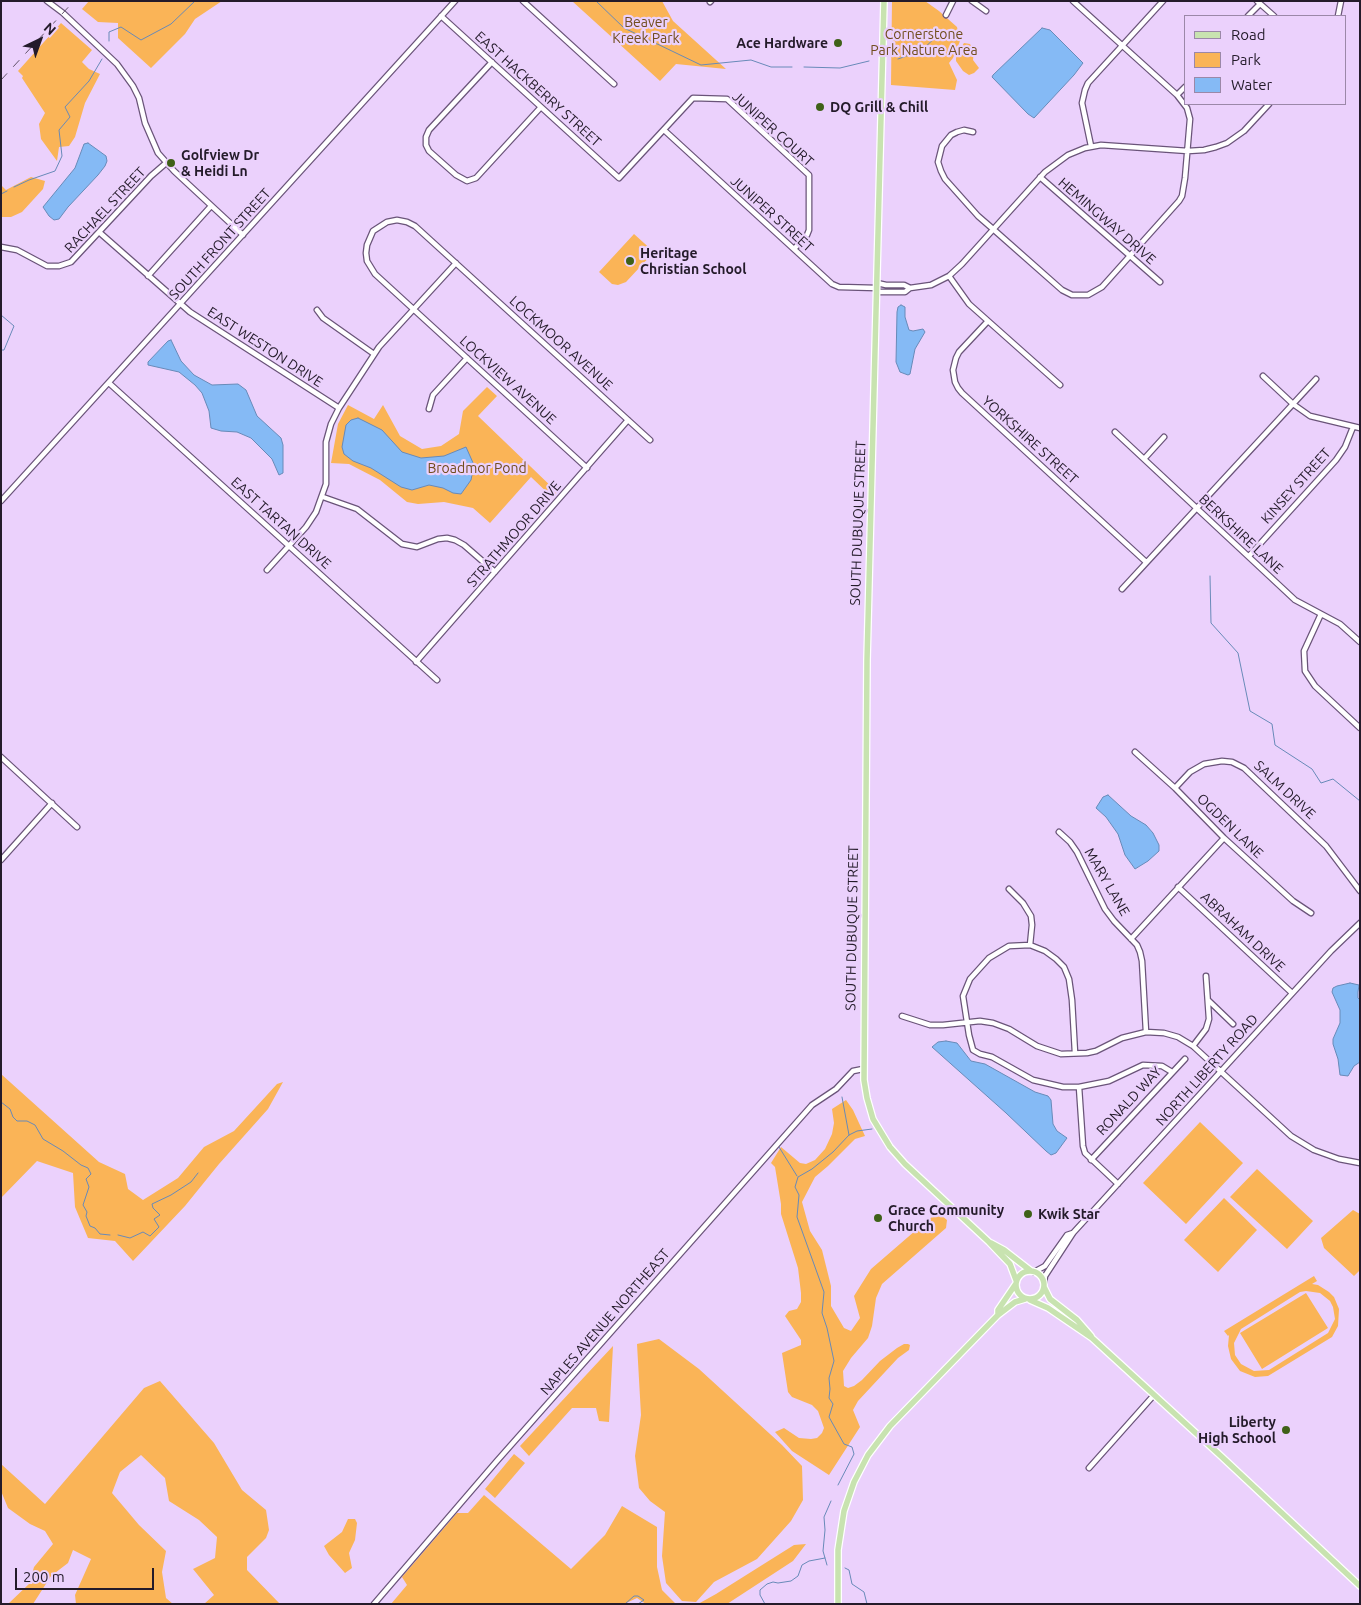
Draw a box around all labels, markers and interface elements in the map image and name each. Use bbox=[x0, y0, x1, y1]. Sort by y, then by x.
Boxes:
park label: Beaver Kreek Park bbox=[612, 14, 680, 46]
north arrow bbox=[15, 15, 65, 65]
legend bbox=[1184, 15, 1346, 105]
text: N bbox=[41, 19, 59, 38]
park label: Cornerstone Park Nature Area bbox=[870, 26, 978, 58]
text: Road bbox=[1231, 26, 1266, 43]
street label: EAST HACKBERRY STREET bbox=[471, 28, 605, 150]
place label: Ace Hardware bbox=[736, 35, 828, 51]
marker: Ace Hardware bbox=[832, 37, 844, 49]
text: Park bbox=[1231, 51, 1261, 68]
text: Water bbox=[1231, 76, 1272, 93]
street label: JUNIPER COURT bbox=[729, 88, 817, 170]
place label: DQ Grill & Chill bbox=[830, 99, 928, 115]
marker: DQ Grill & Chill bbox=[814, 101, 826, 113]
place label: Golfview Dr & Heidi Ln bbox=[181, 147, 259, 180]
marker: Golfview Dr & Heidi Ln bbox=[165, 157, 177, 169]
street label: RACHAEL STREET bbox=[61, 164, 149, 256]
street label: JUNIPER STREET bbox=[727, 172, 817, 256]
street label: HEMINGWAY DRIVE bbox=[1055, 174, 1159, 268]
street label: SOUTH FRONT STREET bbox=[166, 185, 274, 303]
place label: Heritage Christian School bbox=[640, 245, 747, 278]
marker: Heritage Christian School bbox=[624, 255, 636, 267]
street label: LOCKMOOR AVENUE bbox=[506, 292, 616, 394]
street label: EAST WESTON DRIVE bbox=[204, 303, 326, 391]
street label: LOCKVIEW AVENUE bbox=[456, 332, 560, 428]
street label: YORKSHIRE STREET bbox=[978, 392, 1082, 488]
street label: SOUTH DUBUQUE STREET bbox=[847, 440, 869, 606]
street label: KINSEY STREET bbox=[1258, 445, 1334, 527]
park label: Broadmor Pond bbox=[427, 460, 527, 476]
street label: EAST TARTAN DRIVE bbox=[228, 474, 334, 572]
street label: STRATHMOOR DRIVE bbox=[463, 478, 565, 590]
street label: BERKSHIRE LANE bbox=[1195, 491, 1287, 577]
street label: SALM DRIVE bbox=[1251, 757, 1319, 823]
street label: OGDEN LANE bbox=[1193, 790, 1267, 862]
street label: SOUTH DUBUQUE STREET bbox=[842, 845, 862, 1011]
street label: MARY LANE bbox=[1081, 845, 1133, 919]
street label: ABRAHAM DRIVE bbox=[1197, 889, 1289, 975]
street label: NORTH LIBERTY ROAD bbox=[1152, 1011, 1262, 1129]
street label: RONALD WAY bbox=[1093, 1063, 1165, 1139]
place label: Grace Community Church bbox=[888, 1202, 1004, 1234]
place label: Kwik Star bbox=[1038, 1206, 1100, 1222]
marker: Kwik Star bbox=[1022, 1208, 1034, 1220]
marker: Grace Community Church bbox=[872, 1212, 884, 1224]
street label: NAPLES AVENUE NORTHEAST bbox=[537, 1245, 673, 1399]
place label: Liberty High School bbox=[1198, 1414, 1276, 1446]
marker: Liberty High School bbox=[1280, 1424, 1292, 1436]
scale bar bbox=[18, 1558, 156, 1590]
text: 200 m bbox=[23, 1568, 65, 1585]

